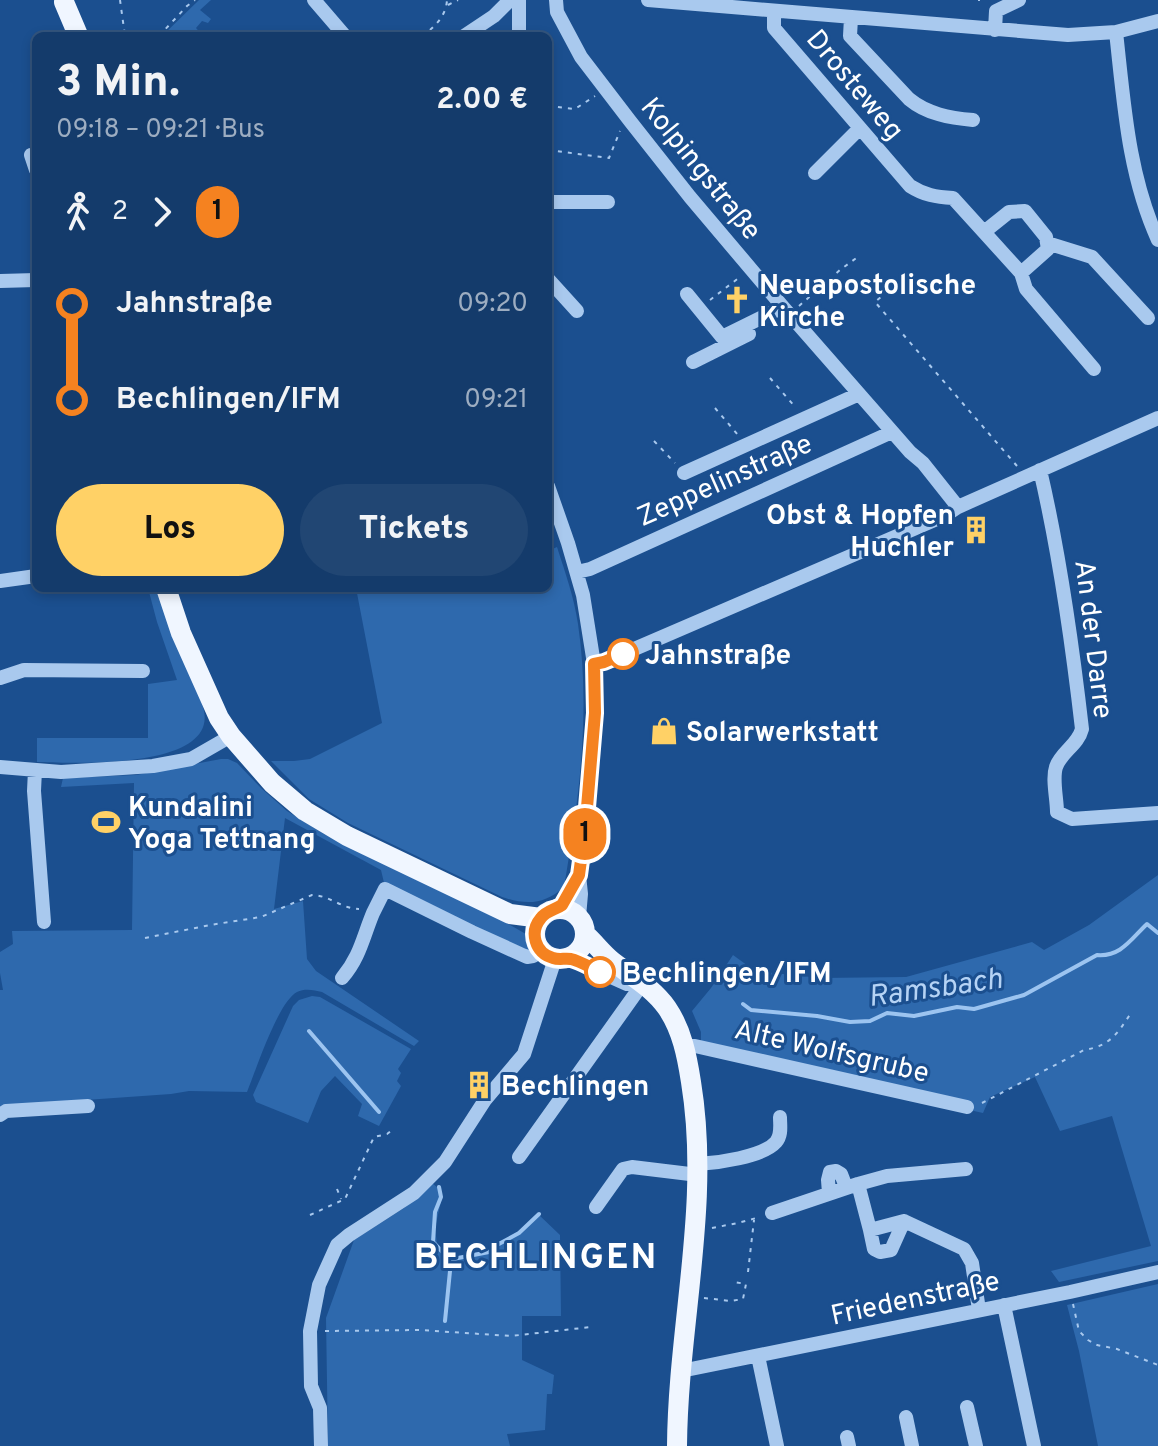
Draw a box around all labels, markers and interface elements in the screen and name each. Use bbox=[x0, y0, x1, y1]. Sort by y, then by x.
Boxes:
street label: Drosteweg bbox=[797, 23, 910, 149]
text: 3 Min. bbox=[56, 56, 180, 112]
text: 2.00 € bbox=[436, 82, 528, 119]
street label: Kolpingstraße bbox=[631, 91, 768, 249]
text: 09:18 – 09:21 · Bus bbox=[56, 114, 265, 147]
icon: walk bbox=[56, 190, 100, 234]
icon: forward bbox=[140, 190, 184, 234]
text: 1 bbox=[212, 194, 223, 230]
text: 2 bbox=[112, 196, 128, 229]
place label: Neuapostolische Kirche bbox=[759, 269, 976, 337]
church icon: Neuapostolische Kirche bbox=[722, 285, 752, 315]
text: Jahnstraße bbox=[116, 286, 273, 323]
text: 09:20 bbox=[457, 288, 528, 321]
text: Bechlingen/IFM bbox=[116, 382, 341, 419]
text: 09:21 bbox=[464, 384, 528, 417]
street label: Zeppelinstraße bbox=[632, 427, 818, 536]
button: Los bbox=[56, 484, 284, 576]
button: Tickets bbox=[300, 484, 528, 576]
place label: Obst & Hopfen Huchler bbox=[766, 499, 954, 567]
building icon: Obst & Hopfen Huchler bbox=[961, 515, 991, 545]
street label: An der Darre bbox=[1064, 558, 1120, 721]
marker: Jahnstraße bbox=[608, 639, 638, 669]
place label: Jahnstraße bbox=[645, 639, 791, 675]
shop icon: Solarwerkstatt bbox=[649, 716, 679, 746]
place label: Solarwerkstatt bbox=[686, 716, 879, 752]
place label: Kundalini Yoga Tettnang bbox=[128, 791, 316, 859]
sports icon: Kundalini Yoga Tettnang bbox=[91, 807, 121, 837]
line badge: 1 bbox=[559, 808, 611, 860]
text: 1 bbox=[579, 816, 591, 852]
marker: Bechlingen/IFM bbox=[585, 957, 615, 987]
place label: Bechlingen/IFM bbox=[622, 957, 832, 993]
water label: Ramsbach bbox=[866, 962, 1005, 1017]
street label: Alte Wolfsgrube bbox=[730, 1013, 932, 1093]
building icon: Bechlingen bbox=[464, 1070, 494, 1100]
place label: Bechlingen bbox=[501, 1070, 649, 1106]
district label: BECHLINGEN bbox=[414, 1236, 658, 1282]
street label: Friedenstraße bbox=[828, 1264, 1003, 1335]

